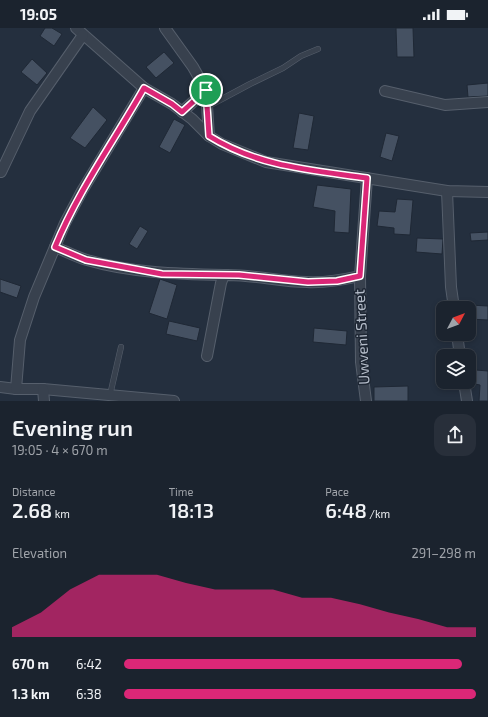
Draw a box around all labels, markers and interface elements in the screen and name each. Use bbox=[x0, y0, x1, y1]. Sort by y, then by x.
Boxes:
text: 19:05 bbox=[20, 5, 57, 23]
pin bbox=[189, 73, 223, 107]
icon: arrive bbox=[195, 79, 217, 101]
street label: Uwveni Street bbox=[349, 288, 372, 385]
north arrow bbox=[436, 301, 476, 341]
map controls bbox=[436, 301, 476, 389]
button: layers bbox=[436, 349, 476, 389]
text: Evening run bbox=[12, 414, 133, 440]
button: share bbox=[434, 414, 476, 456]
text: 19:05 · 4 × 670 m bbox=[12, 442, 108, 458]
text: Distance bbox=[12, 485, 55, 498]
text: Time bbox=[169, 485, 193, 498]
text: Pace bbox=[325, 485, 349, 498]
text: 2.68 bbox=[12, 498, 52, 522]
text: 18:13 bbox=[169, 498, 214, 522]
text: 6:48 bbox=[325, 498, 367, 522]
text: km bbox=[52, 507, 70, 520]
text: /km bbox=[367, 507, 390, 520]
text: Elevation bbox=[12, 545, 67, 561]
text: 291–298 m bbox=[411, 545, 476, 561]
text: 670 m bbox=[12, 656, 49, 672]
text: 6:42 bbox=[76, 656, 102, 672]
text: 1.3 km bbox=[12, 686, 50, 702]
text: 6:38 bbox=[76, 686, 102, 702]

